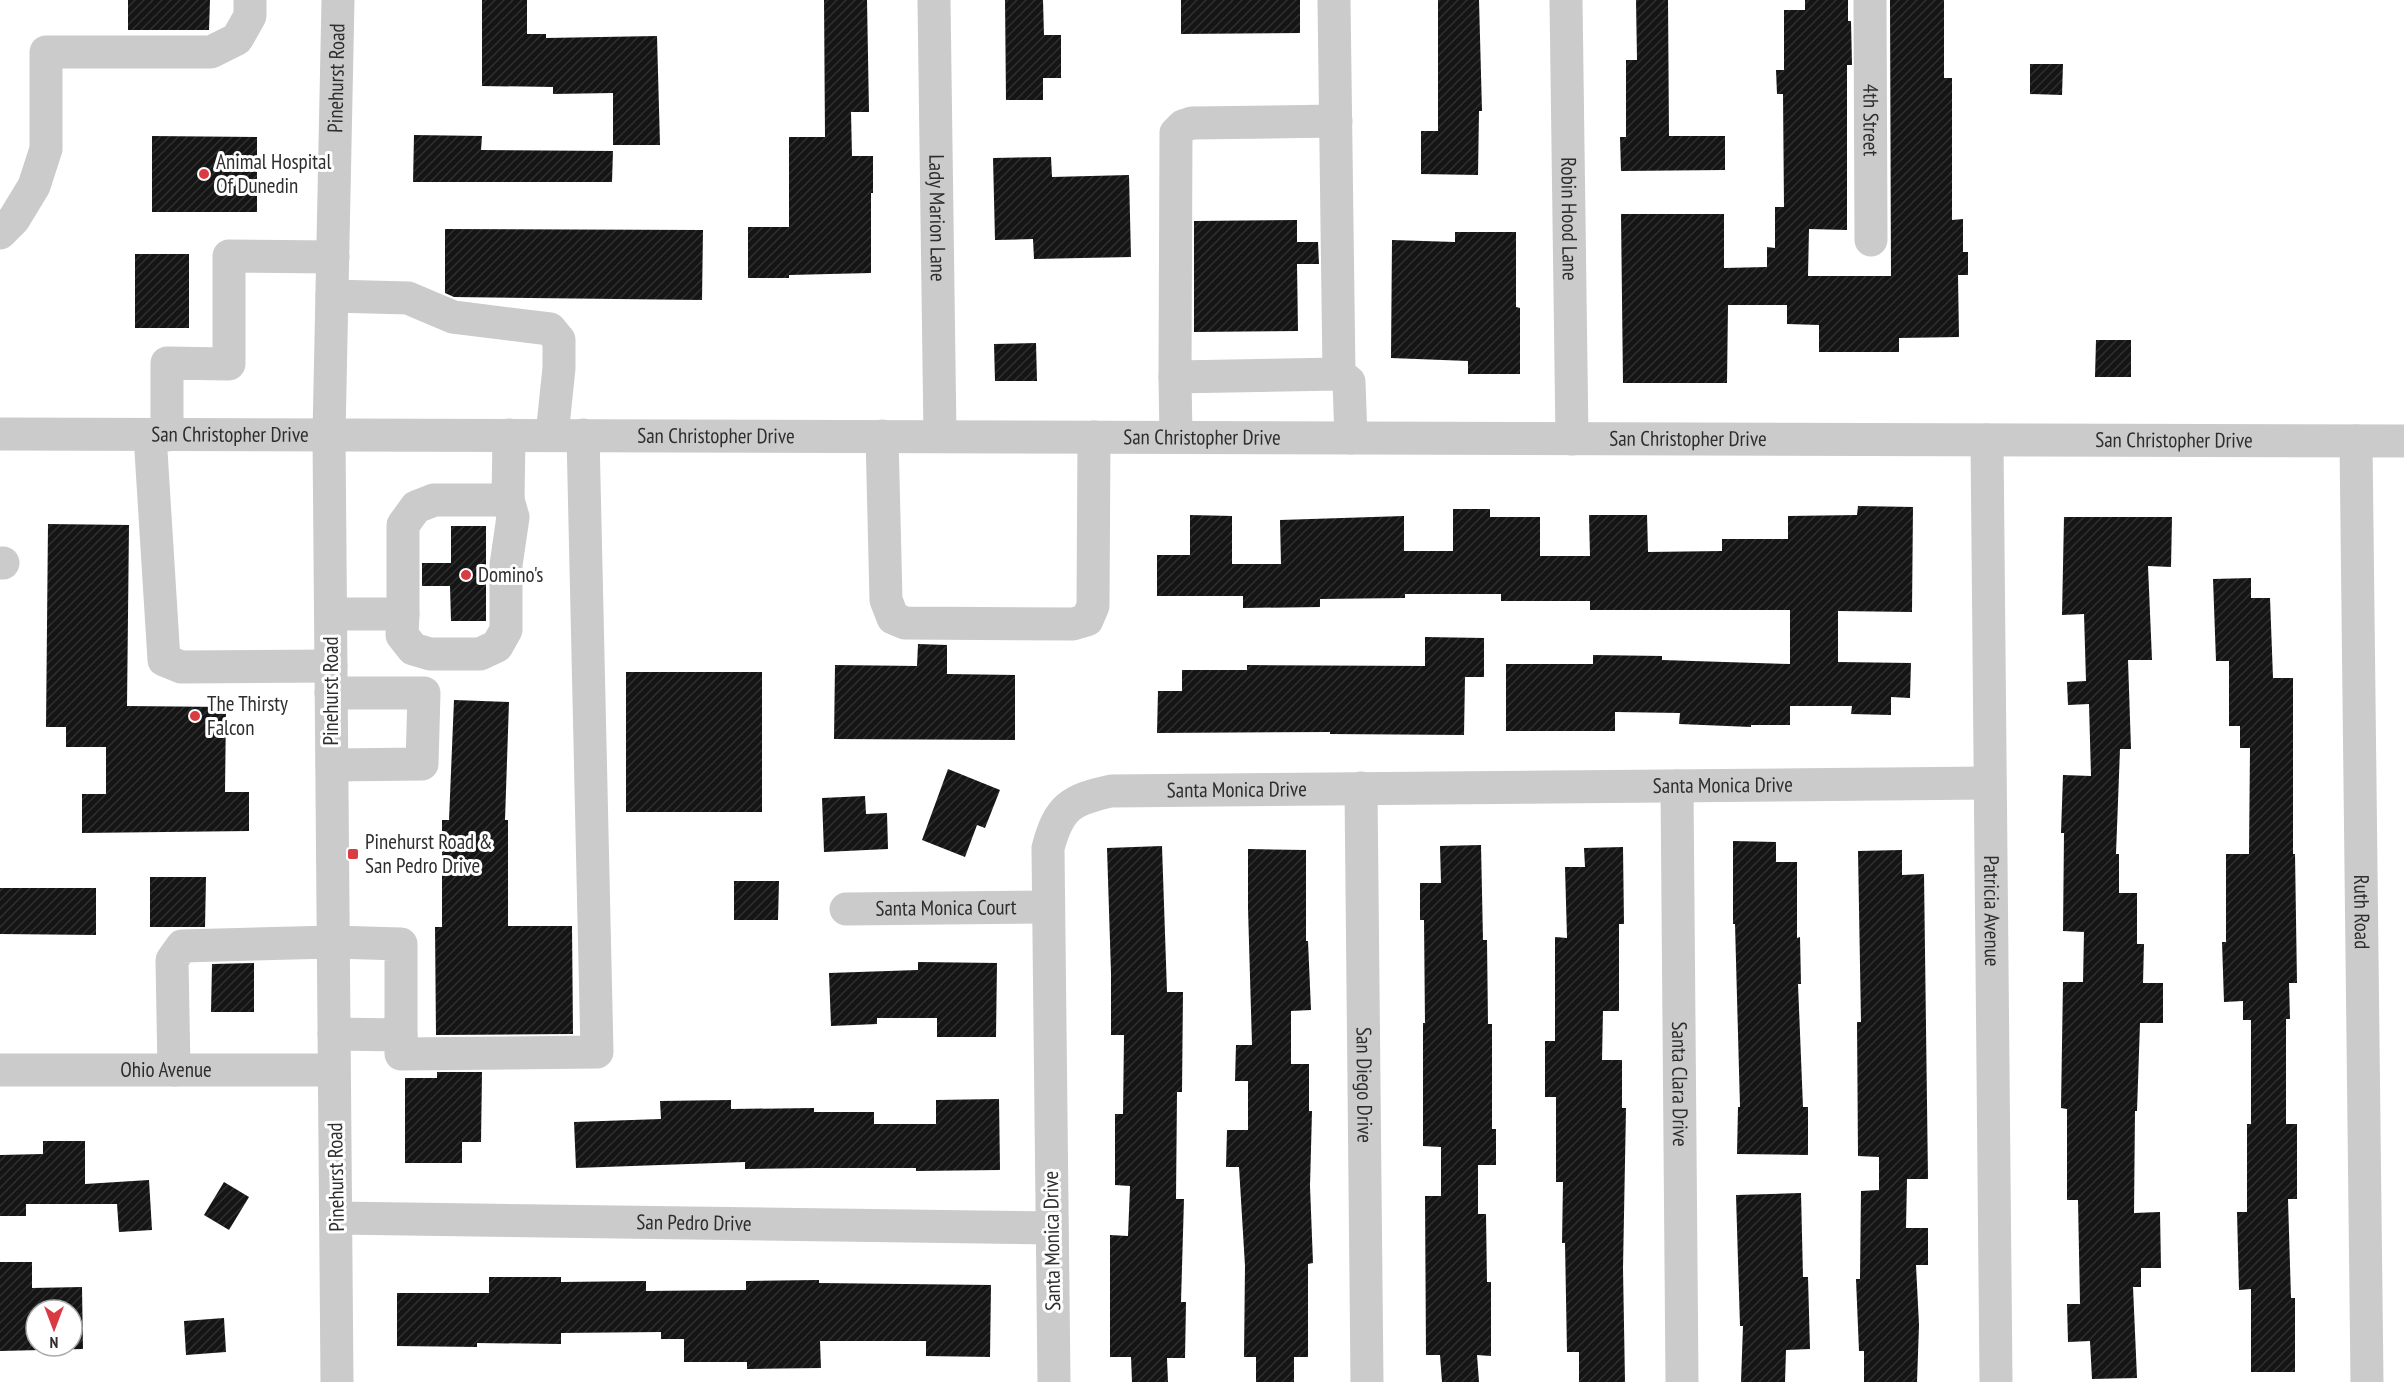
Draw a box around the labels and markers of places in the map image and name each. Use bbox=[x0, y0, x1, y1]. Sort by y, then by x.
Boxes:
place label: Animal Hospital Of Dunedin bbox=[216, 148, 331, 199]
marker: Animal Hospital Of Dunedin bbox=[197, 167, 211, 181]
place label: Domino's bbox=[478, 561, 543, 588]
marker: Domino's bbox=[459, 568, 473, 582]
place label: The Thirsty Falcon bbox=[207, 690, 288, 741]
marker: The Thirsty Falcon bbox=[188, 709, 202, 723]
place label: Pinehurst Road & San Pedro Drive bbox=[365, 828, 492, 879]
marker: Pinehurst Road & San Pedro Drive bbox=[346, 847, 360, 861]

